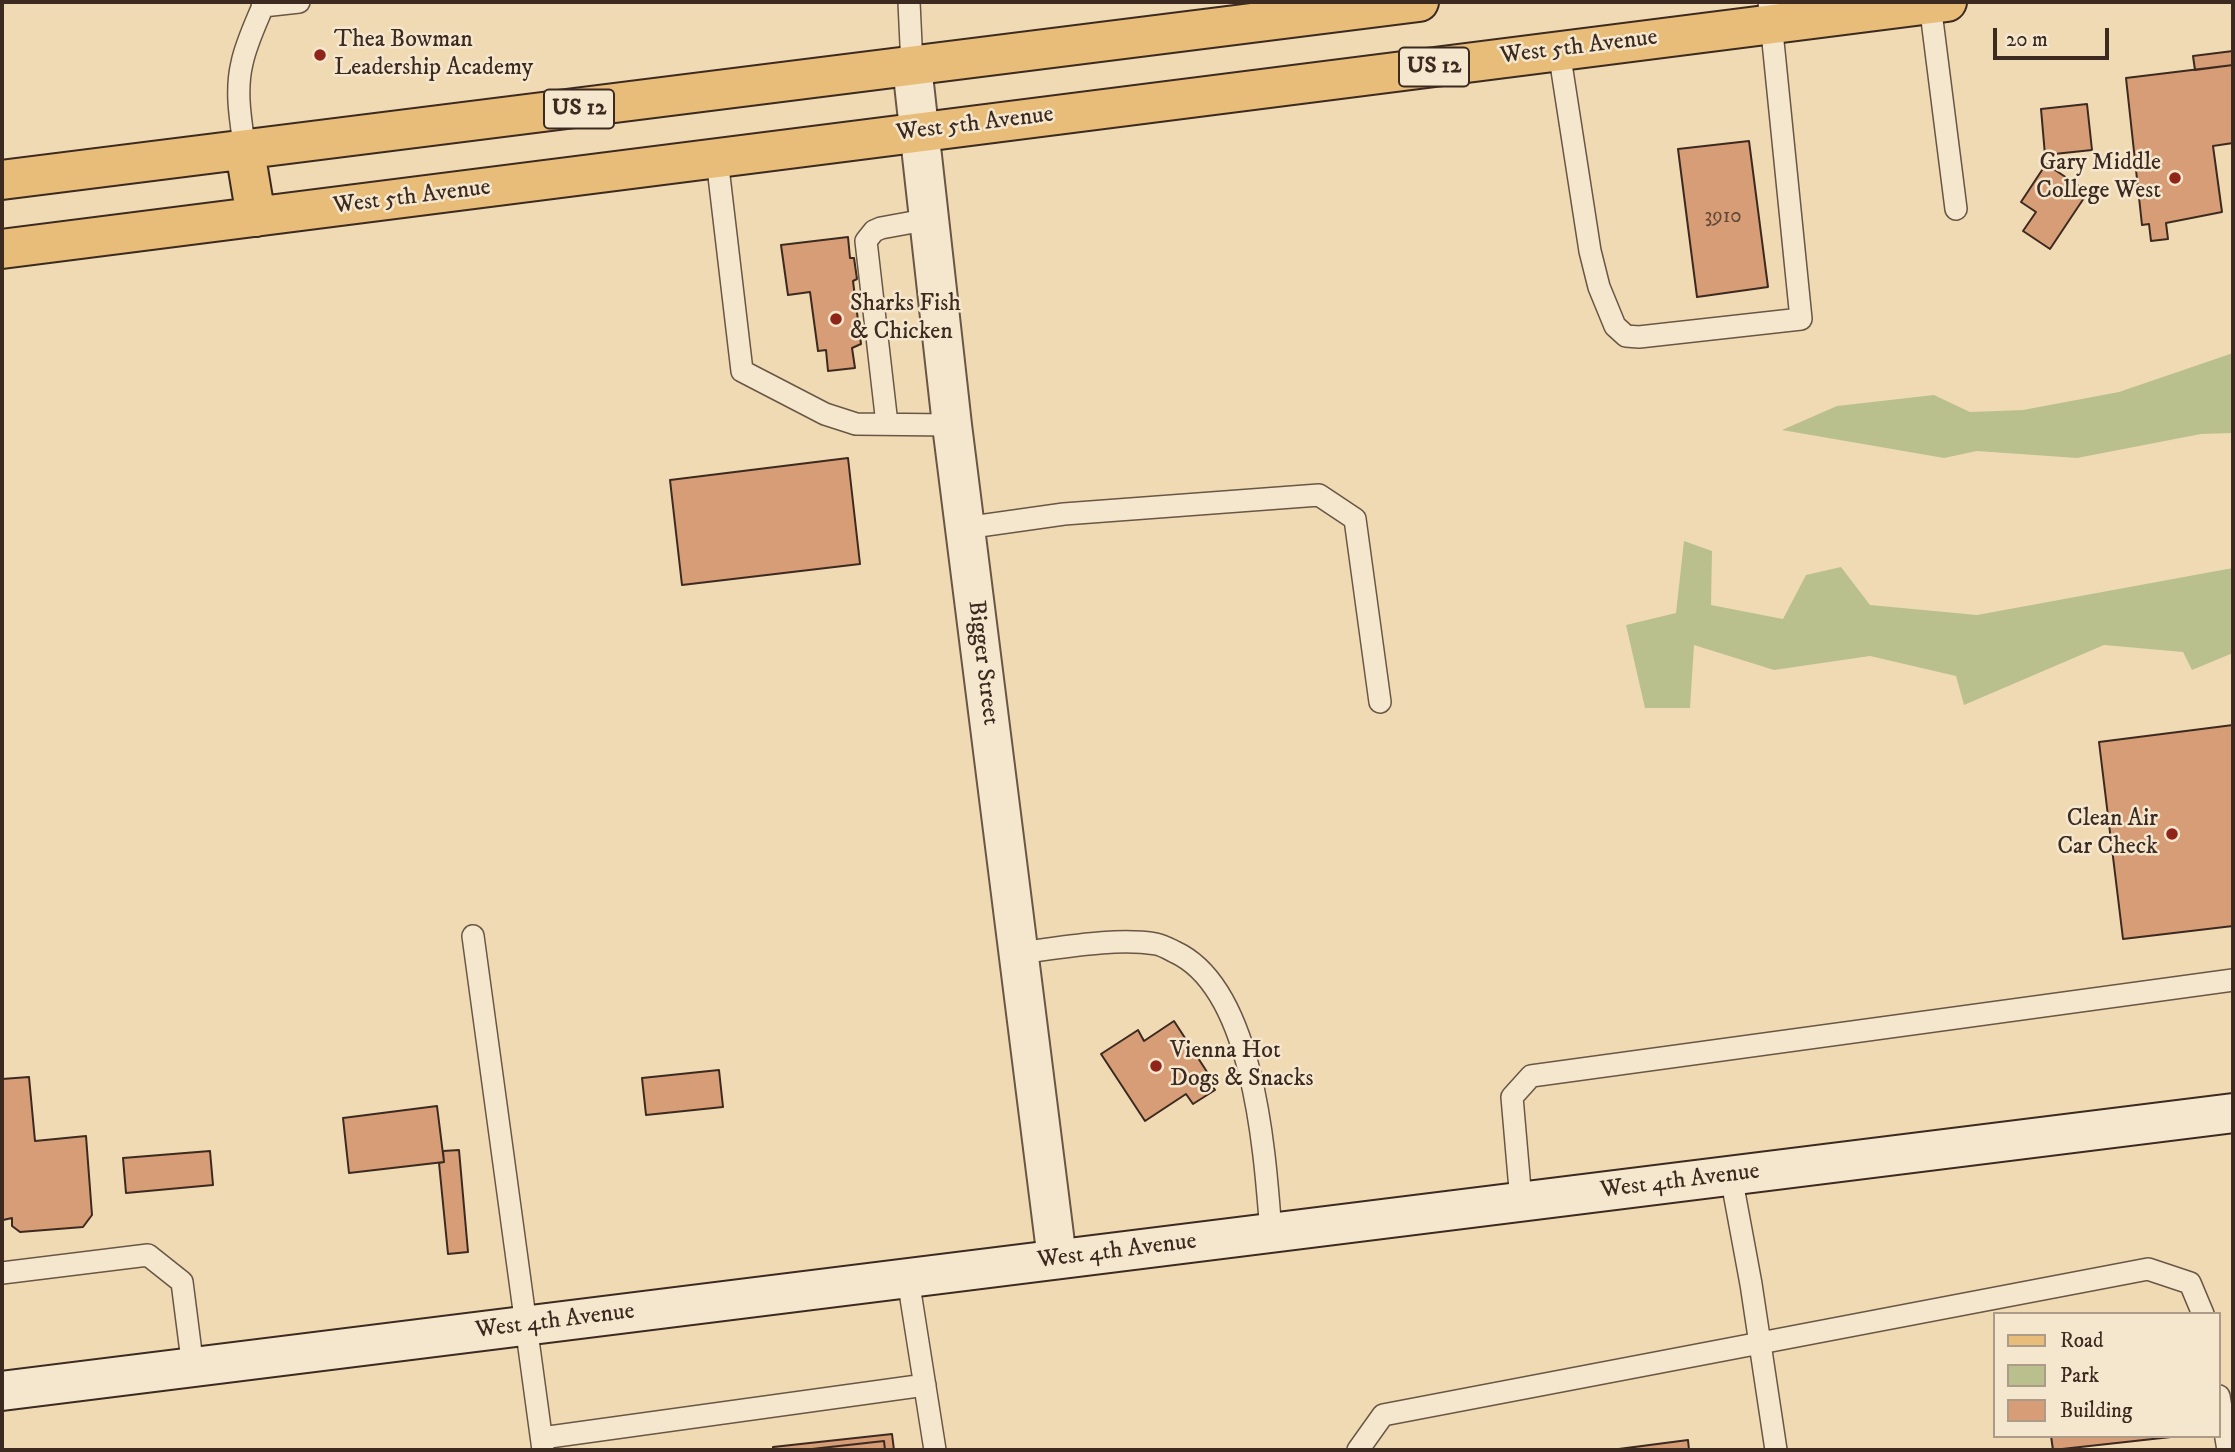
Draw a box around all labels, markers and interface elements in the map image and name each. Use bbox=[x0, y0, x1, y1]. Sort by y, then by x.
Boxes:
scale bar bbox=[1997, 14, 2112, 58]
street label: West 5th Avenue bbox=[1499, 24, 1659, 72]
place label: Thea Bowman Leadership Academy bbox=[334, 27, 533, 83]
text: 20 m bbox=[2006, 27, 2048, 53]
marker: Thea Bowman Leadership Academy bbox=[312, 47, 328, 63]
road number: US 12 bbox=[1399, 48, 1469, 86]
road number: US 12 bbox=[544, 90, 614, 128]
street label: West 5th Avenue bbox=[895, 101, 1055, 149]
place label: Gary Middle College West bbox=[2036, 150, 2161, 206]
marker: Gary Middle College West bbox=[2167, 170, 2183, 186]
street label: West 5th Avenue bbox=[332, 174, 492, 222]
house number: 3910 bbox=[1704, 205, 1742, 231]
place label: Sharks Fish & Chicken bbox=[850, 291, 961, 347]
marker: Sharks Fish & Chicken bbox=[828, 311, 844, 327]
street label: Bigger Street bbox=[960, 599, 1004, 727]
place label: Clean Air Car Check bbox=[2057, 806, 2158, 862]
marker: Clean Air Car Check bbox=[2164, 826, 2180, 842]
place label: Vienna Hot Dogs & Snacks bbox=[1170, 1038, 1314, 1094]
marker: Vienna Hot Dogs & Snacks bbox=[1148, 1058, 1164, 1074]
street label: West 4th Avenue bbox=[1599, 1158, 1761, 1206]
street label: West 4th Avenue bbox=[1036, 1228, 1198, 1276]
street label: West 4th Avenue bbox=[474, 1298, 636, 1346]
legend bbox=[1994, 1312, 2221, 1438]
text: Road bbox=[2060, 1328, 2104, 1354]
text: Park bbox=[2060, 1363, 2099, 1389]
text: Building bbox=[2060, 1398, 2132, 1424]

